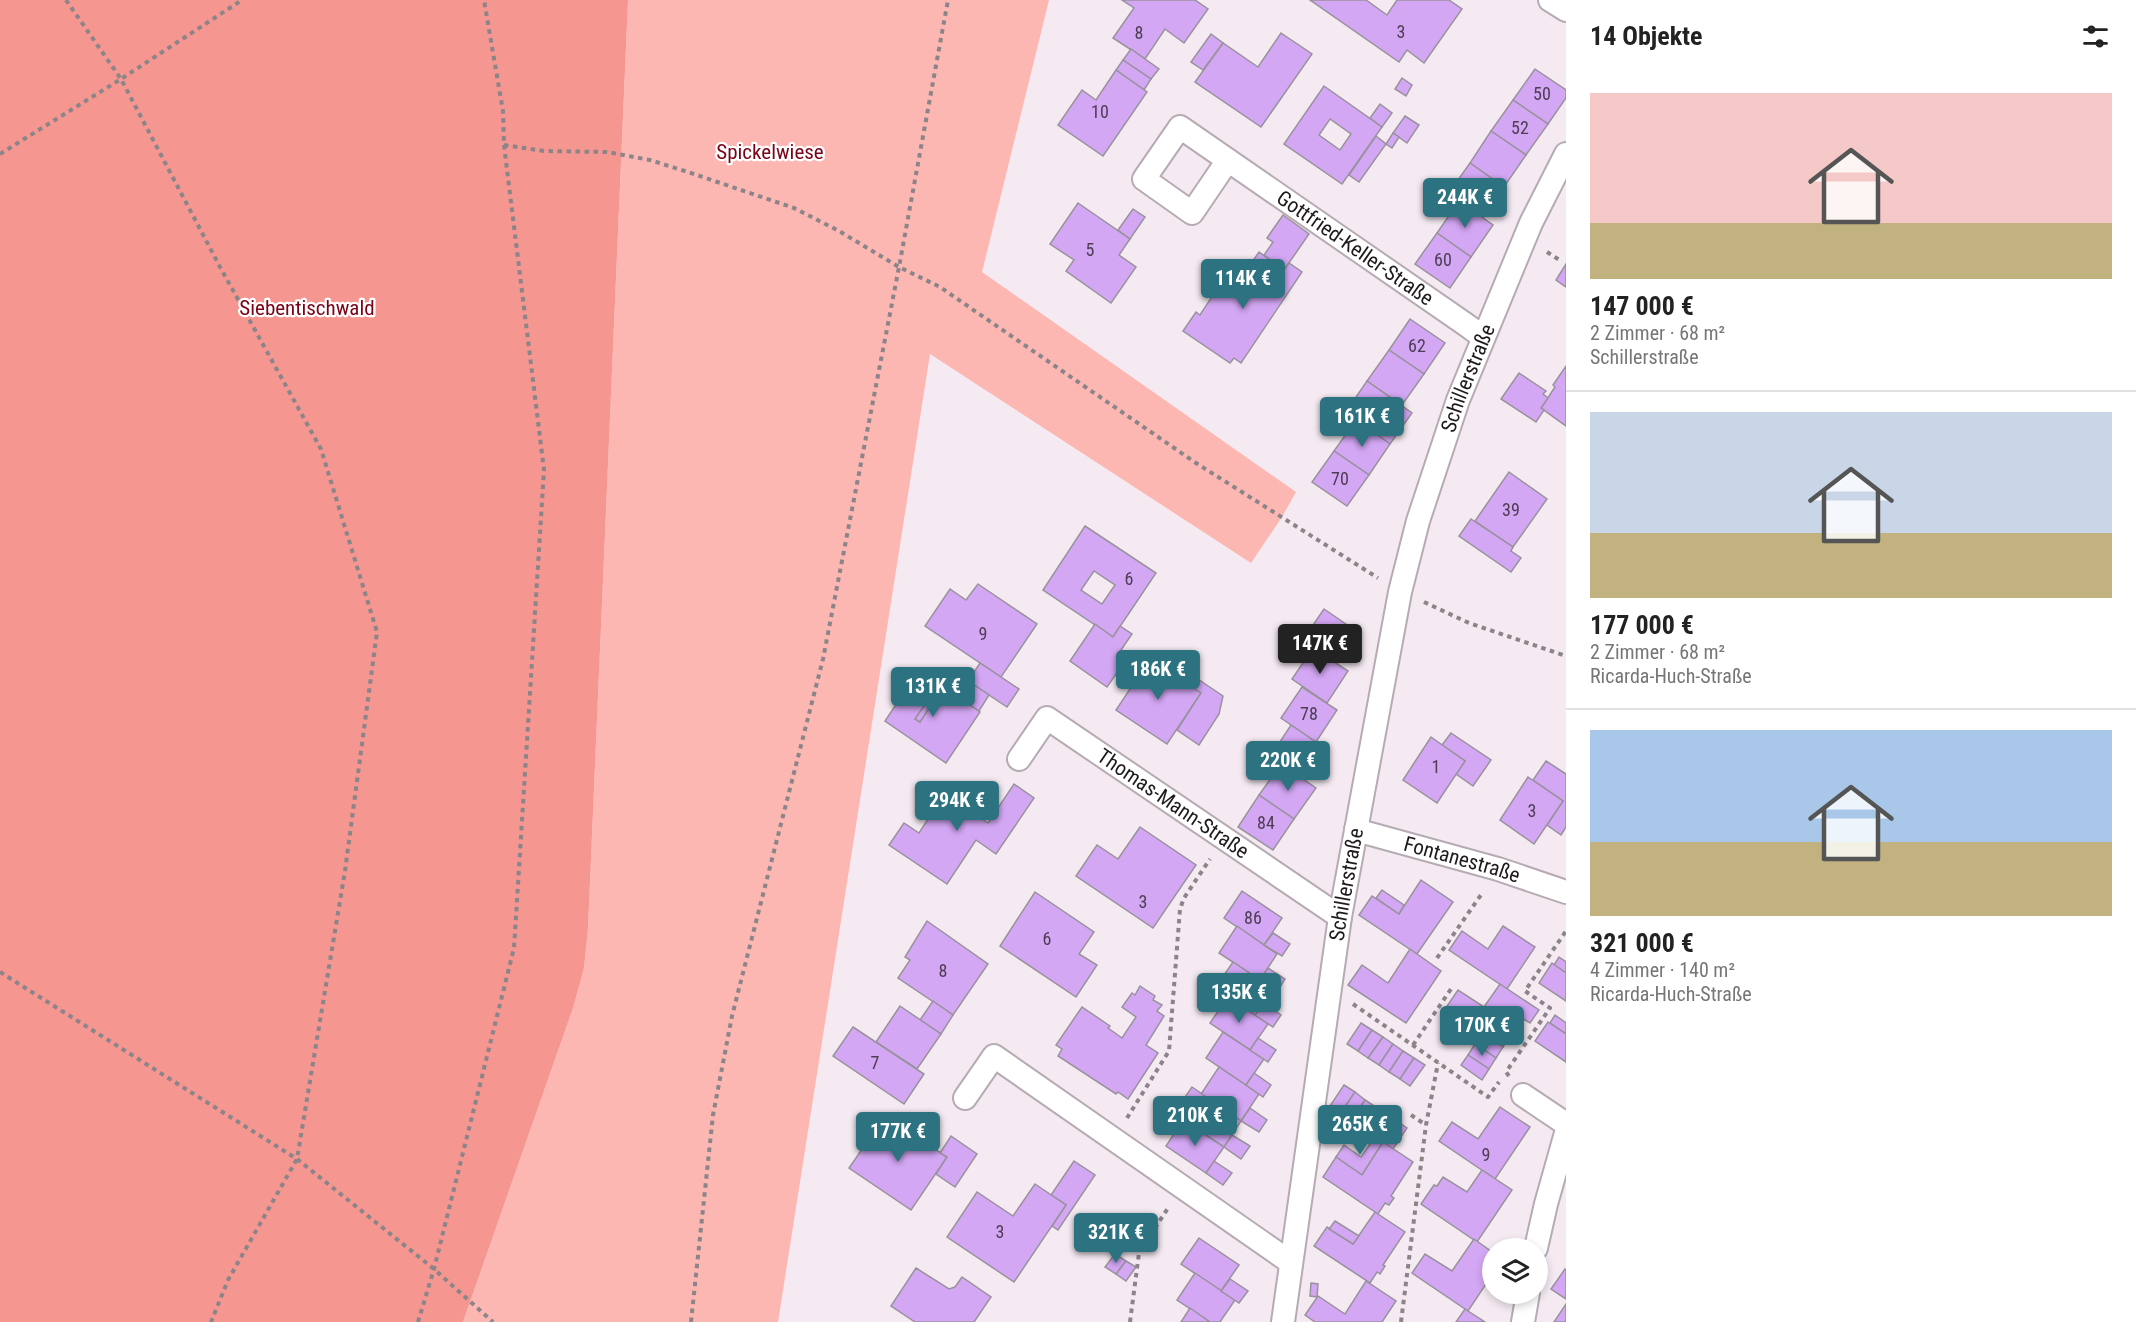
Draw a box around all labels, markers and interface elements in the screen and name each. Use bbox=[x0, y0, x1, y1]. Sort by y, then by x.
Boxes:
icon: filters bbox=[2079, 20, 2112, 53]
house number: 3 bbox=[1397, 21, 1405, 42]
text: 14 Objekte bbox=[1590, 21, 1703, 51]
house number: 8 bbox=[1135, 22, 1143, 43]
house number: 50 bbox=[1533, 83, 1551, 104]
house number: 10 bbox=[1091, 101, 1109, 122]
house number: 52 bbox=[1511, 117, 1529, 138]
icon: home bbox=[1797, 132, 1905, 240]
park label: Spickelwiese bbox=[716, 140, 824, 164]
pin: 244K € bbox=[1416, 178, 1514, 229]
text: 244K € bbox=[1437, 185, 1493, 209]
street label: Gottfried-Keller-Straße bbox=[1272, 186, 1438, 311]
house number: 5 bbox=[1086, 239, 1095, 260]
house number: 60 bbox=[1434, 249, 1452, 270]
pin: 114K € bbox=[1194, 259, 1292, 310]
text: 114K € bbox=[1215, 266, 1271, 290]
text: 147 000 € bbox=[1590, 291, 1694, 321]
park label: Siebentischwald bbox=[239, 296, 375, 320]
street label: Schillerstraße bbox=[1436, 320, 1500, 435]
text: 2 Zimmer · 68 m² bbox=[1590, 321, 1725, 345]
house number: 62 bbox=[1408, 335, 1426, 356]
text: Schillerstraße bbox=[1590, 345, 1699, 369]
pin: 161K € bbox=[1313, 397, 1411, 448]
text: 161K € bbox=[1334, 404, 1390, 428]
icon: home bbox=[1797, 451, 1905, 559]
house number: 70 bbox=[1331, 468, 1349, 489]
house number: 39 bbox=[1502, 499, 1520, 520]
house number: 6 bbox=[1125, 568, 1133, 589]
text: 177 000 € bbox=[1590, 610, 1694, 640]
house number: 9 bbox=[979, 623, 987, 644]
pin: 147K € bbox=[1271, 624, 1369, 675]
text: 147K € bbox=[1292, 631, 1348, 655]
text: 2 Zimmer · 68 m² bbox=[1590, 640, 1725, 664]
pin: 186K € bbox=[1109, 650, 1207, 701]
text: 186K € bbox=[1130, 657, 1186, 681]
text: Ricarda-Huch-Straße bbox=[1590, 664, 1752, 688]
pin: 131K € bbox=[884, 667, 982, 718]
text: 131K € bbox=[905, 674, 961, 698]
house number: 78 bbox=[1300, 703, 1318, 724]
pin: 220K € bbox=[1239, 741, 1337, 792]
street label: Thomas-Mann-Straße bbox=[1093, 744, 1253, 864]
text: 220K € bbox=[1260, 748, 1316, 772]
house number: 1 bbox=[1432, 756, 1440, 777]
icon: home bbox=[1797, 769, 1905, 877]
pin: 294K € bbox=[908, 781, 1006, 832]
text: 294K € bbox=[929, 788, 985, 812]
house number: 3 bbox=[1528, 800, 1536, 821]
house number: 84 bbox=[1257, 812, 1275, 833]
street label: Schillerstraße bbox=[1325, 826, 1368, 943]
street label: Fontanestraße bbox=[1401, 832, 1523, 888]
house number: 3 bbox=[1139, 891, 1147, 912]
house number: 86 bbox=[1244, 907, 1262, 928]
house number: 6 bbox=[1043, 928, 1051, 949]
text: 321 000 € bbox=[1590, 928, 1694, 958]
text: 4 Zimmer · 140 m² bbox=[1590, 958, 1735, 982]
house number: 8 bbox=[939, 960, 947, 981]
pin: 135K € bbox=[1190, 973, 1288, 1024]
text: 135K € bbox=[1211, 980, 1267, 1004]
text: Ricarda-Huch-Straße bbox=[1590, 982, 1752, 1006]
pin: 170K € bbox=[1433, 1006, 1531, 1057]
text: 170K € bbox=[1454, 1013, 1510, 1037]
house number: 7 bbox=[871, 1052, 880, 1073]
pin: 210K € bbox=[1146, 1096, 1244, 1147]
text: 210K € bbox=[1167, 1103, 1223, 1127]
pin: 265K € bbox=[1311, 1105, 1409, 1156]
pin: 177K € bbox=[849, 1112, 947, 1163]
text: 265K € bbox=[1332, 1112, 1388, 1136]
text: 177K € bbox=[870, 1119, 926, 1143]
house number: 9 bbox=[1482, 1144, 1490, 1165]
pin: 321K € bbox=[1067, 1213, 1165, 1264]
text: 321K € bbox=[1088, 1220, 1144, 1244]
house number: 3 bbox=[996, 1221, 1004, 1242]
map controls bbox=[1482, 1238, 1548, 1304]
button: layers bbox=[1482, 1238, 1548, 1304]

